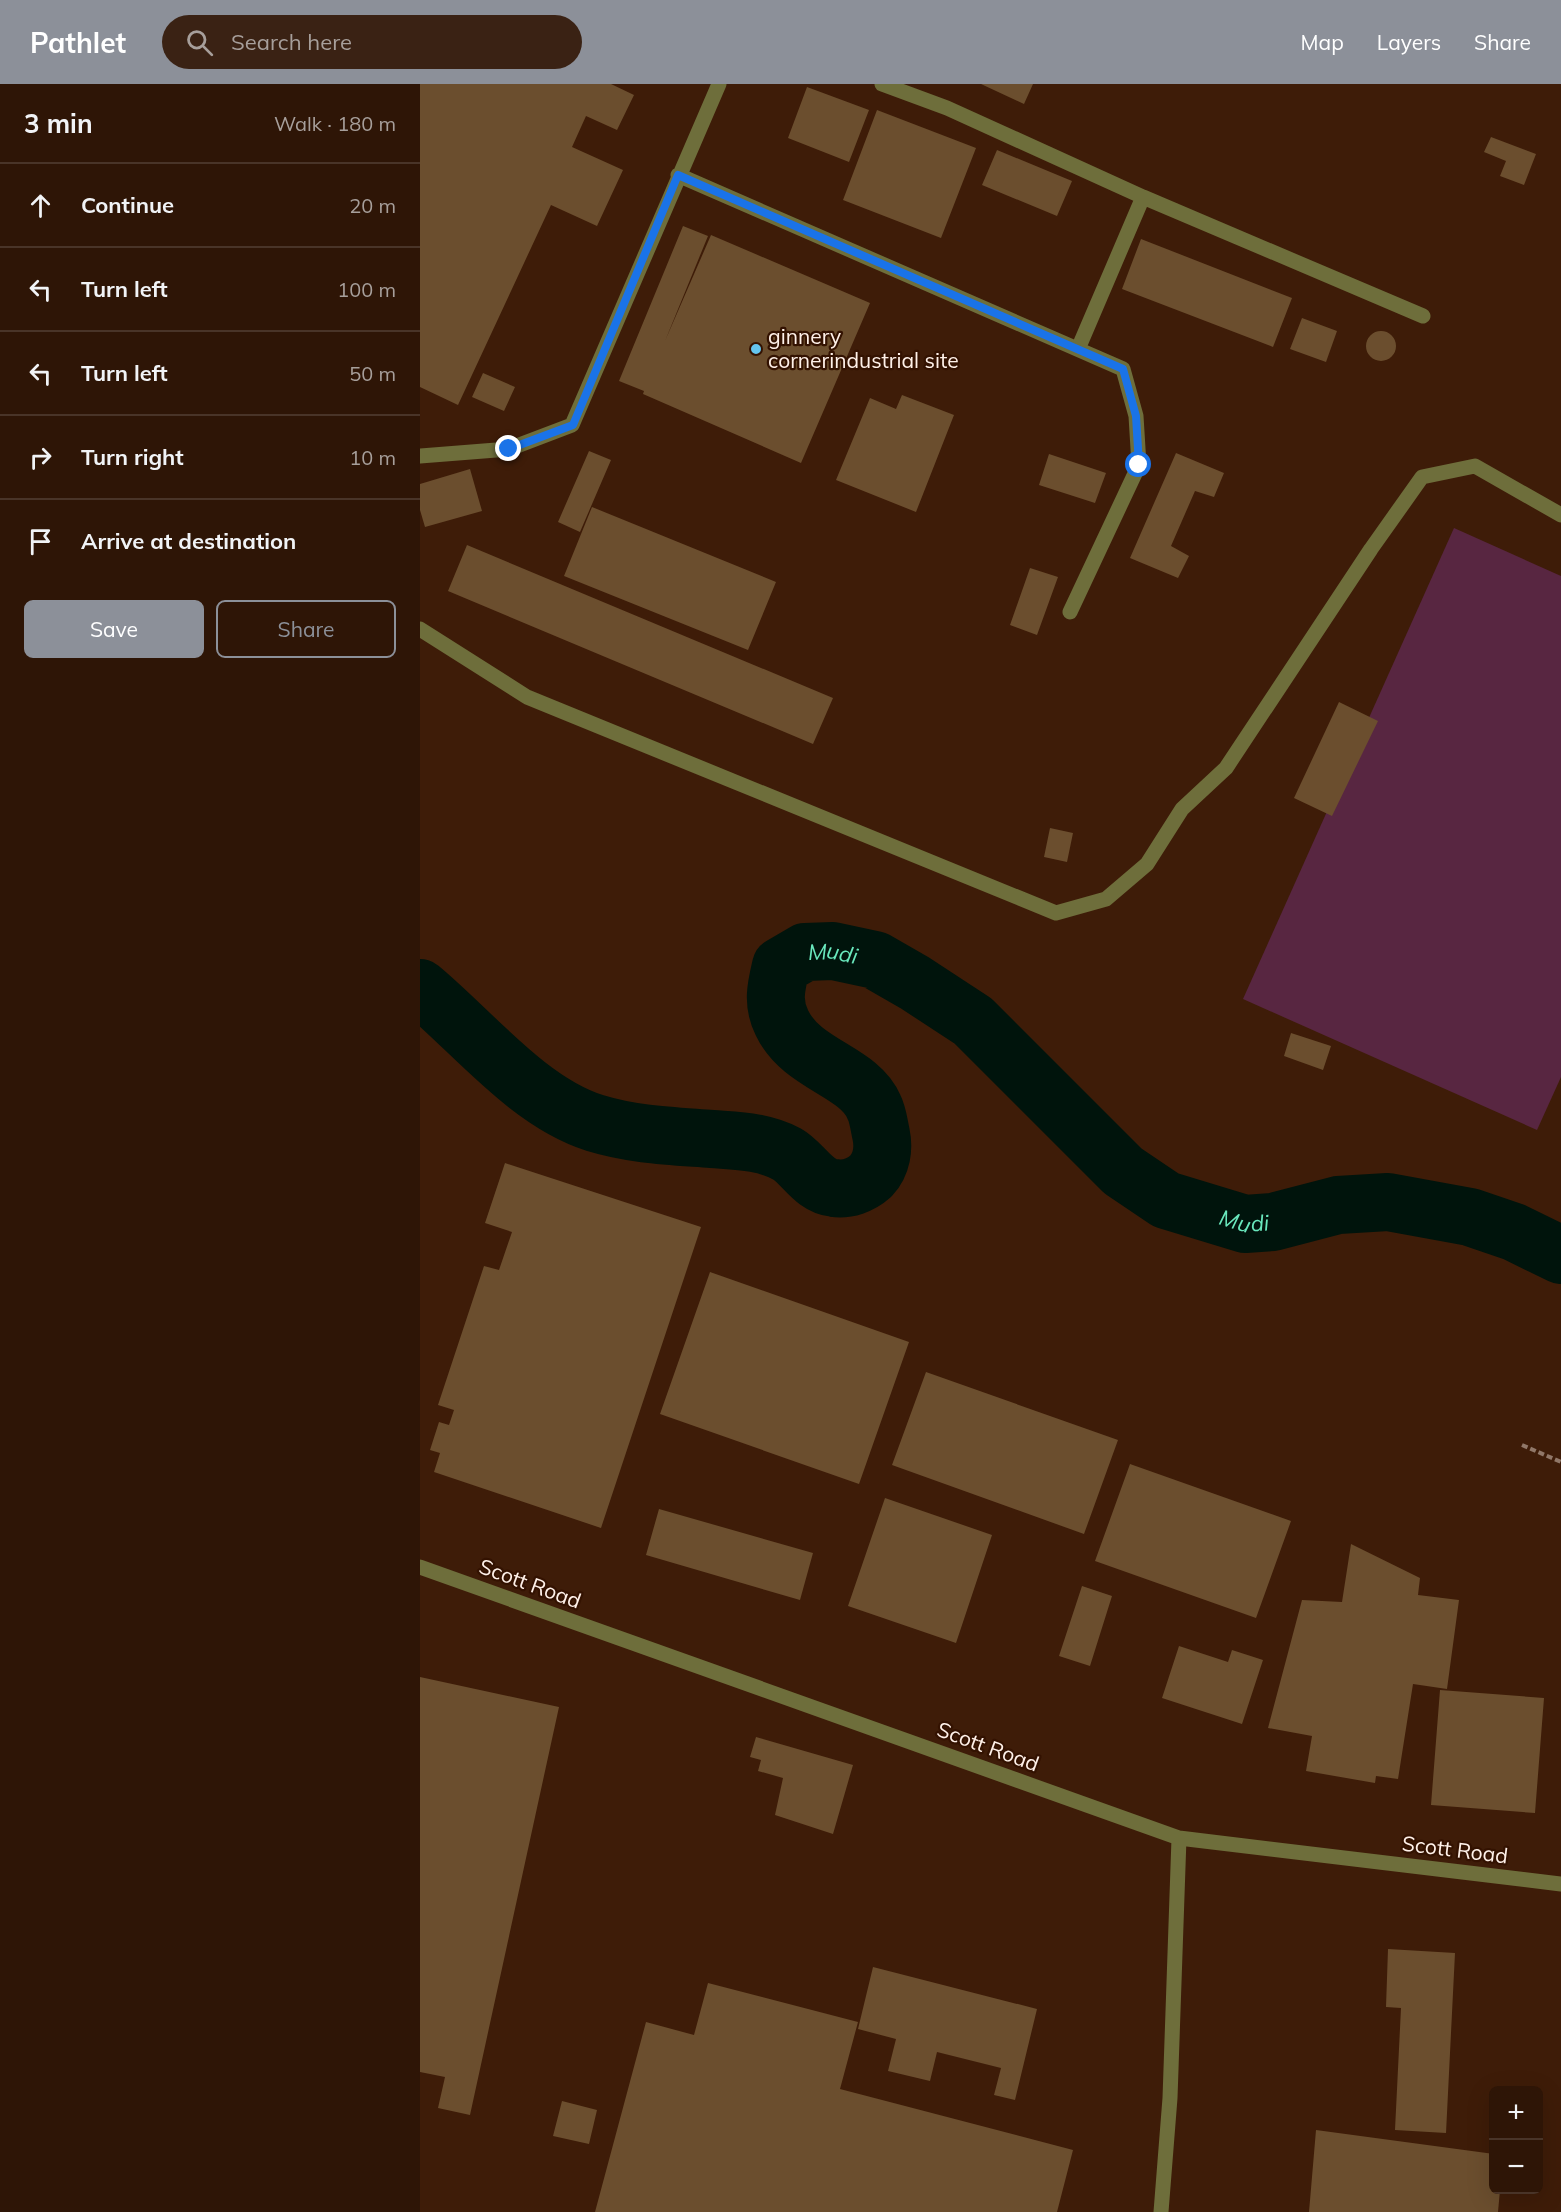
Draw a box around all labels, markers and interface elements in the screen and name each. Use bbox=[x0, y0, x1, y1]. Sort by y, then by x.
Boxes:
search box bbox=[162, 15, 582, 69]
text: Pathlet bbox=[30, 25, 126, 60]
icon: search bbox=[183, 26, 216, 59]
text: Search here bbox=[231, 28, 352, 56]
text: Map bbox=[1301, 29, 1344, 55]
text: Layers bbox=[1377, 29, 1441, 55]
text: Share bbox=[1474, 29, 1531, 55]
text: 3 min bbox=[24, 107, 93, 140]
text: Walk · 180 m bbox=[274, 111, 396, 136]
icon: ahead bbox=[24, 189, 57, 222]
text: Continue bbox=[81, 191, 174, 219]
text: 20 m bbox=[349, 193, 396, 218]
icon: left bbox=[24, 273, 57, 306]
text: Turn left bbox=[81, 275, 168, 303]
text: 100 m bbox=[337, 277, 396, 302]
place label: ginnery cornerindustrial site bbox=[768, 323, 959, 373]
marker: ginnery cornerindustrial site bbox=[749, 342, 763, 356]
icon: left bbox=[24, 357, 57, 390]
text: Turn left bbox=[81, 359, 168, 387]
text: 50 m bbox=[349, 361, 396, 386]
route end bbox=[495, 435, 521, 461]
icon: right bbox=[24, 441, 57, 474]
text: Turn right bbox=[81, 443, 184, 471]
text: 10 m bbox=[349, 445, 396, 470]
route start bbox=[1125, 451, 1151, 477]
icon: arrive bbox=[24, 525, 57, 558]
text: Arrive at destination bbox=[81, 527, 296, 555]
button: Save bbox=[24, 600, 204, 658]
button: Share bbox=[216, 600, 396, 658]
water label: Mudi bbox=[808, 936, 861, 970]
water label: Mudi bbox=[1216, 1203, 1271, 1239]
street label: Scott Road bbox=[476, 1553, 585, 1613]
street label: Scott Road bbox=[934, 1716, 1043, 1776]
street label: Scott Road bbox=[1401, 1830, 1510, 1868]
map controls bbox=[1489, 2086, 1543, 2194]
button: + bbox=[1489, 2086, 1543, 2140]
button: − bbox=[1489, 2140, 1543, 2194]

